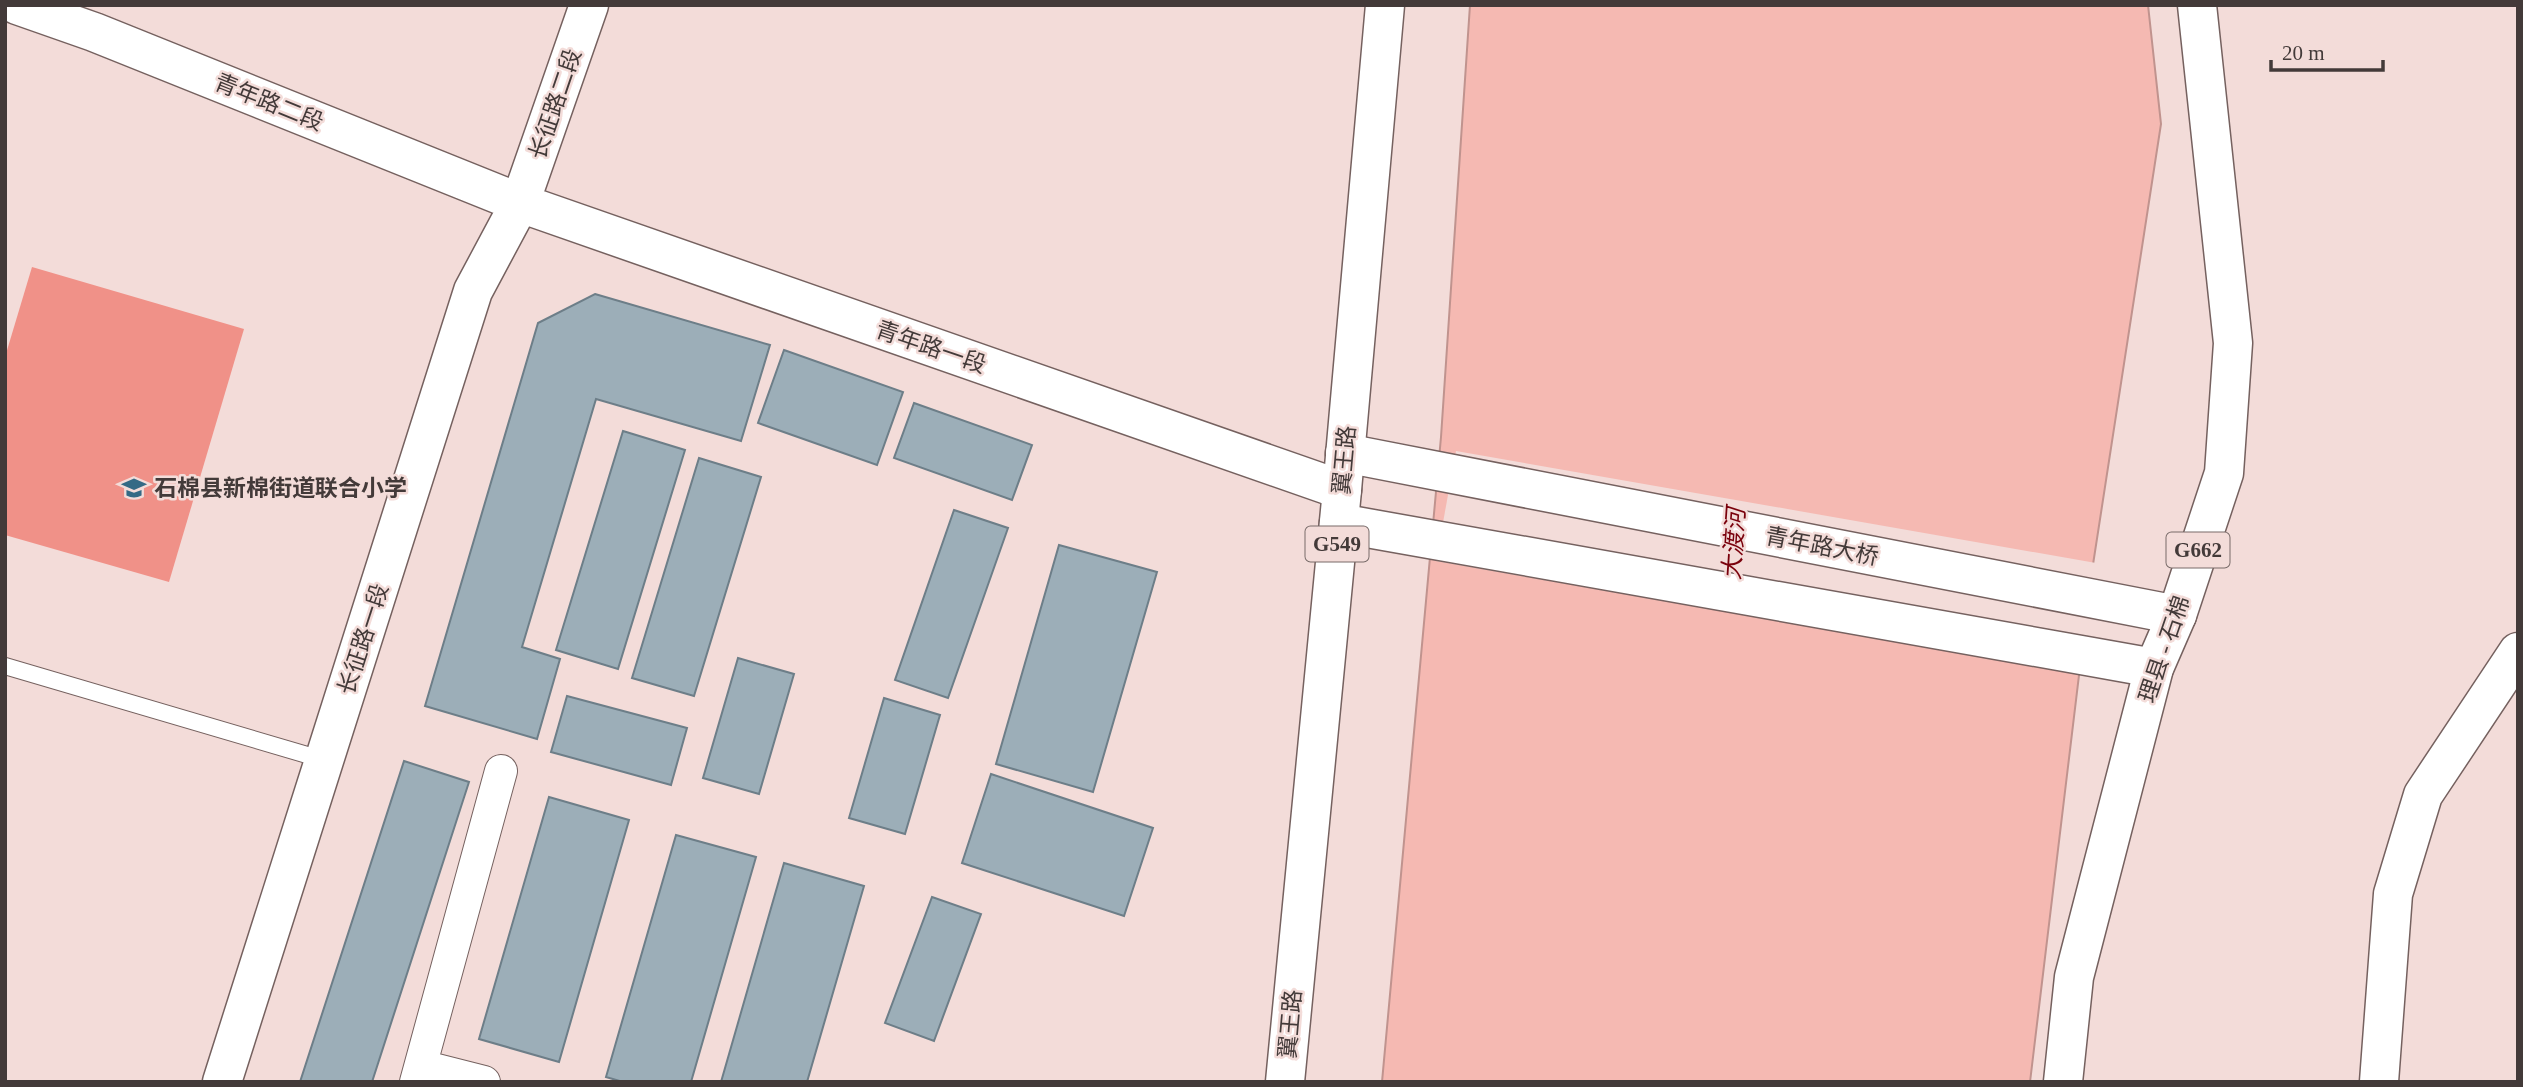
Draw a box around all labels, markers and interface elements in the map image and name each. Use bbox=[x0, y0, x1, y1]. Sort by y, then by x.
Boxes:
scale bar bbox=[2271, 28, 2383, 72]
text: 20 m bbox=[2282, 41, 2325, 65]
street label: 长征路二段 bbox=[525, 46, 586, 163]
street label: 青年路二段 bbox=[211, 69, 327, 136]
street label: 青年路一段 bbox=[872, 317, 989, 378]
street label: 翼王路 bbox=[1329, 425, 1360, 496]
school or university icon: 石棉县新棉街道联合小学 bbox=[120, 474, 148, 502]
place label: 石棉县新棉街道联合小学 bbox=[154, 476, 407, 501]
water label: 大渡河 bbox=[1719, 503, 1750, 581]
street label: 青年路大桥 bbox=[1763, 523, 1881, 570]
road number: G549 bbox=[1306, 526, 1368, 562]
road number: G662 bbox=[2166, 532, 2230, 568]
street label: 长征路一段 bbox=[334, 581, 393, 698]
street label: 理县 - 石棉 bbox=[2135, 593, 2194, 706]
street label: 翼王路 bbox=[1275, 989, 1306, 1060]

